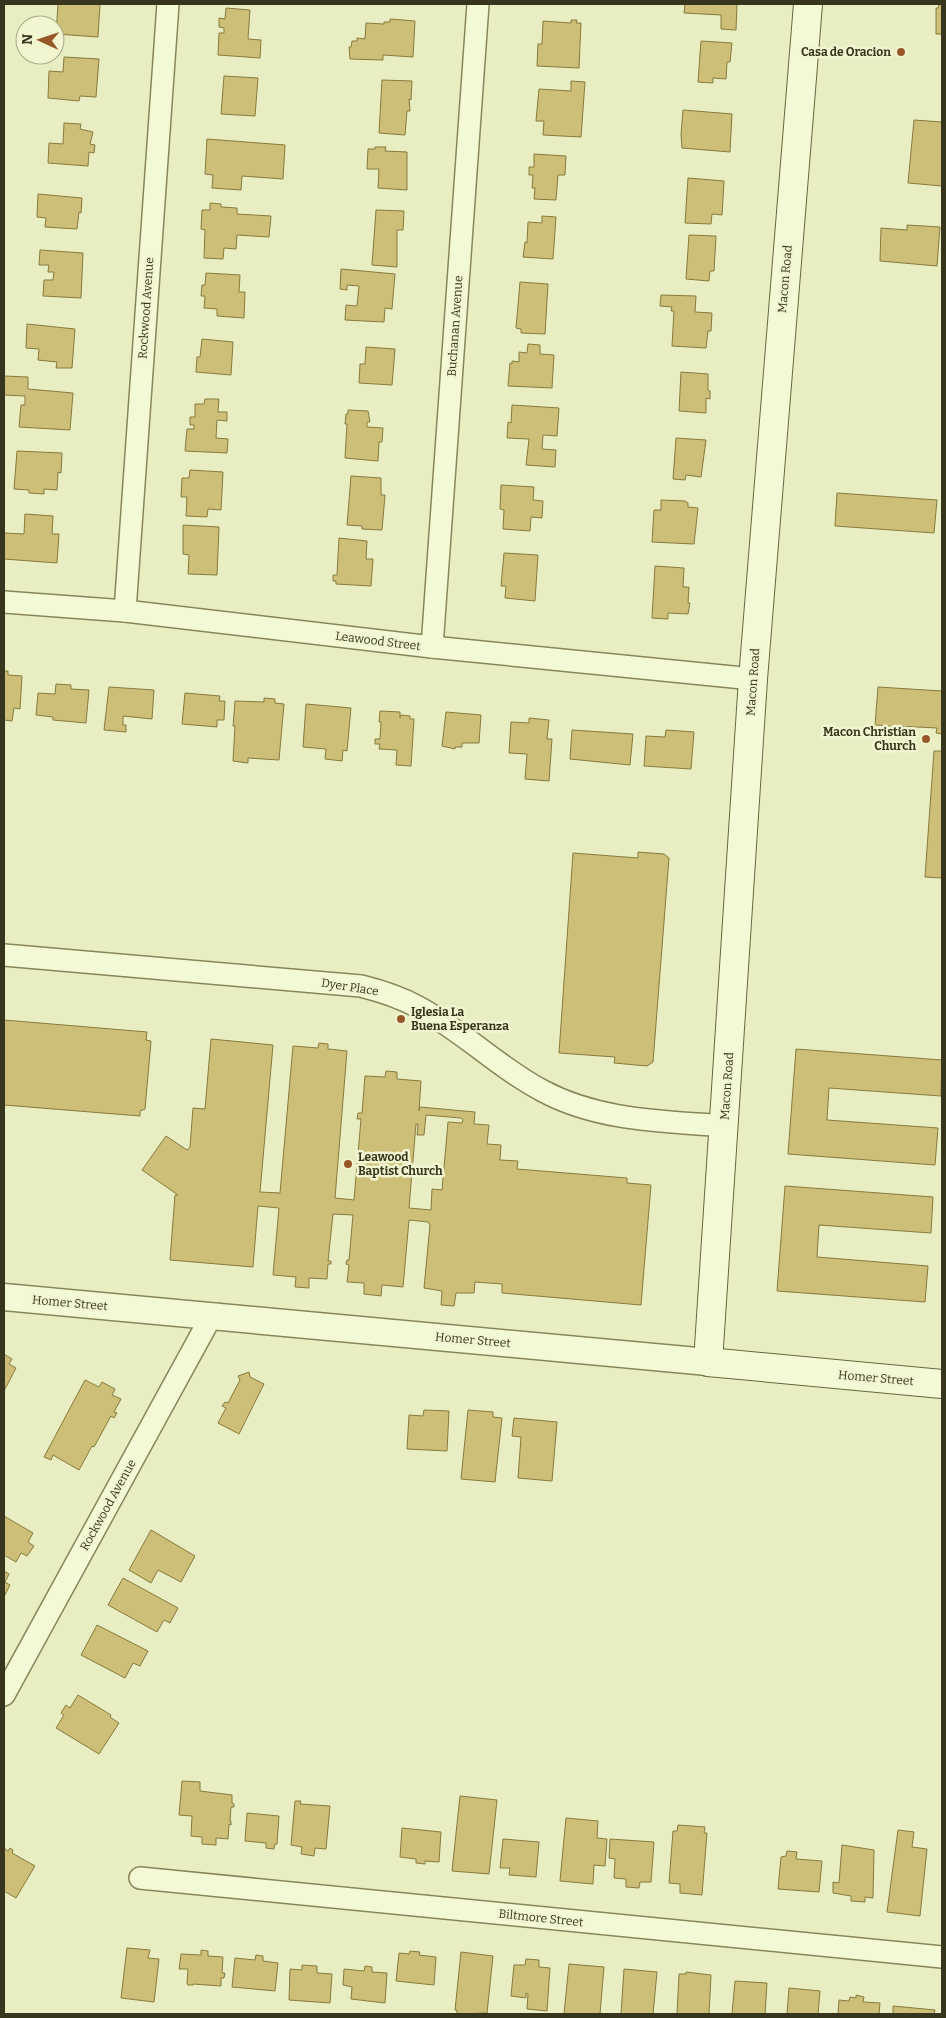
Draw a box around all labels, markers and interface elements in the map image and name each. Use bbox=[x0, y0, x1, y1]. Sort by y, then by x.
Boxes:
north arrow bbox=[15, 15, 65, 65]
text: N bbox=[19, 33, 36, 45]
place label: Casa de Oracion bbox=[801, 45, 891, 59]
marker: Casa de Oracion bbox=[895, 46, 907, 58]
street label: Macon Road bbox=[775, 244, 795, 314]
street label: Rockwood Avenue bbox=[135, 257, 157, 359]
street label: Buchanan Avenue bbox=[444, 275, 466, 377]
street label: Leawood Street bbox=[335, 629, 422, 653]
street label: Macon Road bbox=[744, 648, 762, 716]
place label: Macon Christian Church bbox=[823, 725, 916, 753]
marker: Macon Christian Church bbox=[920, 733, 932, 745]
street label: Dyer Place bbox=[320, 976, 380, 998]
place label: Iglesia La Buena Esperanza bbox=[411, 1005, 509, 1033]
marker: Iglesia La Buena Esperanza bbox=[395, 1013, 407, 1025]
street label: Macon Road bbox=[718, 1052, 736, 1120]
place label: Leawood Baptist Church bbox=[358, 1150, 443, 1178]
marker: Leawood Baptist Church bbox=[342, 1158, 354, 1170]
street label: Homer Street bbox=[32, 1293, 109, 1313]
street label: Homer Street bbox=[435, 1330, 512, 1350]
street label: Homer Street bbox=[838, 1368, 915, 1388]
street label: Rockwood Avenue bbox=[77, 1457, 139, 1553]
street label: Biltmore Street bbox=[498, 1907, 585, 1929]

